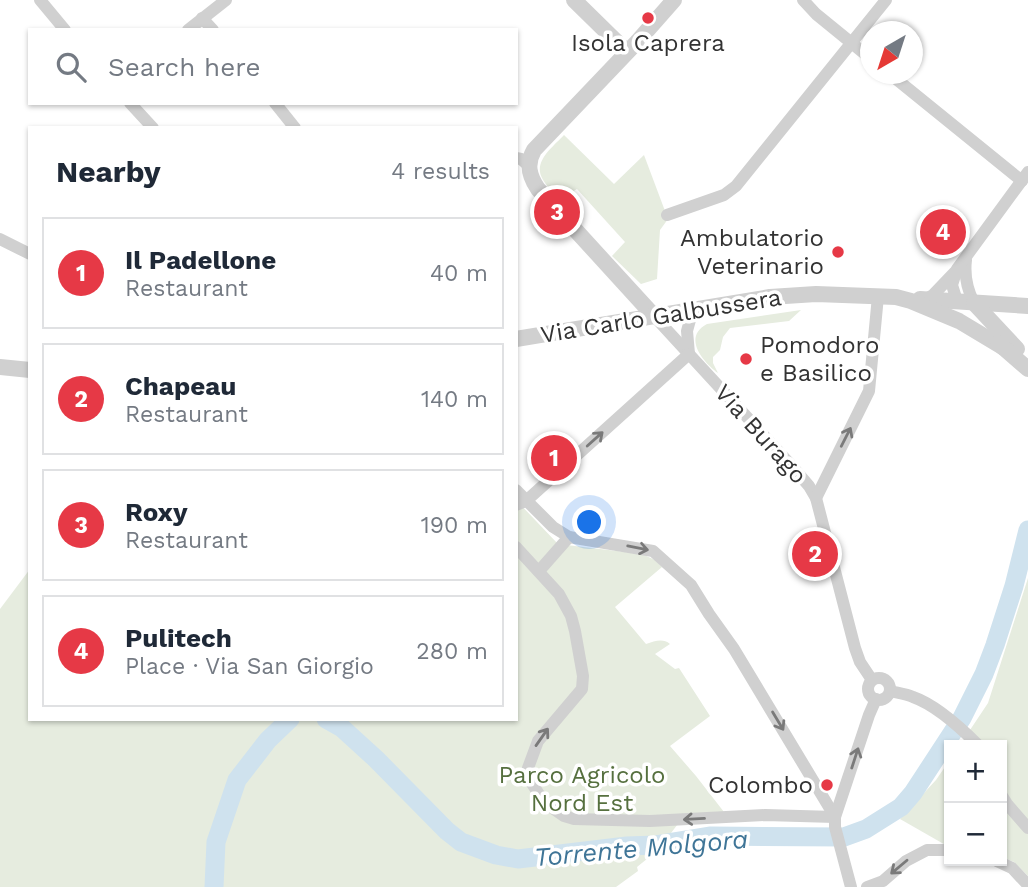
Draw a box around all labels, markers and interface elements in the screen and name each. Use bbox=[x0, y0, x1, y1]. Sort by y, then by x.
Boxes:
marker: Isola Caprera bbox=[640, 10, 656, 26]
north arrow bbox=[860, 21, 923, 84]
search box bbox=[28, 28, 518, 105]
place label: Isola Caprera bbox=[571, 29, 725, 57]
icon: search bbox=[52, 48, 90, 86]
text: Search here bbox=[108, 52, 260, 82]
text: Nearby bbox=[56, 154, 161, 189]
text: 4 results bbox=[391, 158, 490, 185]
pin: 3 bbox=[534, 186, 580, 238]
pin: 4 bbox=[920, 206, 966, 258]
place label: Ambulatorio Veterinario bbox=[680, 224, 824, 280]
marker: Ambulatorio Veterinario bbox=[830, 244, 846, 260]
text: Il Padellone bbox=[125, 245, 276, 275]
text: 1 bbox=[76, 260, 86, 287]
text: 40 m bbox=[430, 260, 488, 287]
text: Restaurant bbox=[125, 275, 248, 302]
street label: Via Carlo Galbussera bbox=[539, 283, 783, 349]
place label: Pomodoro e Basilico bbox=[760, 331, 879, 387]
marker: Pomodoro e Basilico bbox=[738, 351, 754, 367]
text: Chapeau bbox=[125, 371, 236, 401]
street label: Via Burago bbox=[709, 379, 813, 489]
text: 2 bbox=[74, 386, 88, 413]
text: 140 m bbox=[421, 386, 488, 413]
text: Restaurant bbox=[125, 401, 248, 428]
one-way arrow bbox=[840, 426, 853, 447]
one-way arrow bbox=[586, 431, 604, 447]
pin: 1 bbox=[531, 432, 577, 484]
text: Roxy bbox=[125, 497, 188, 527]
your location bbox=[572, 505, 606, 539]
text: 3 bbox=[74, 512, 88, 539]
text: 190 m bbox=[421, 512, 488, 539]
text: Restaurant bbox=[125, 527, 248, 554]
pin: 2 bbox=[792, 528, 838, 580]
one-way arrow bbox=[626, 542, 649, 555]
text: Pulitech bbox=[125, 623, 232, 653]
text: 4 bbox=[74, 638, 88, 665]
text: 280 m bbox=[416, 638, 488, 665]
text: Place · Via San Giorgio bbox=[125, 653, 374, 680]
one-way arrow bbox=[772, 710, 786, 730]
one-way arrow bbox=[535, 728, 549, 747]
map controls bbox=[944, 740, 1007, 866]
button: + bbox=[944, 740, 1007, 803]
one-way arrow bbox=[849, 747, 862, 769]
park label: Parco Agricolo Nord Est bbox=[498, 761, 666, 817]
place label: Colombo bbox=[708, 771, 813, 799]
marker: Colombo bbox=[819, 777, 835, 793]
button: − bbox=[944, 803, 1007, 866]
one-way arrow bbox=[683, 812, 706, 825]
water label: Torrente Molgora bbox=[533, 824, 749, 872]
one-way arrow bbox=[891, 860, 909, 875]

